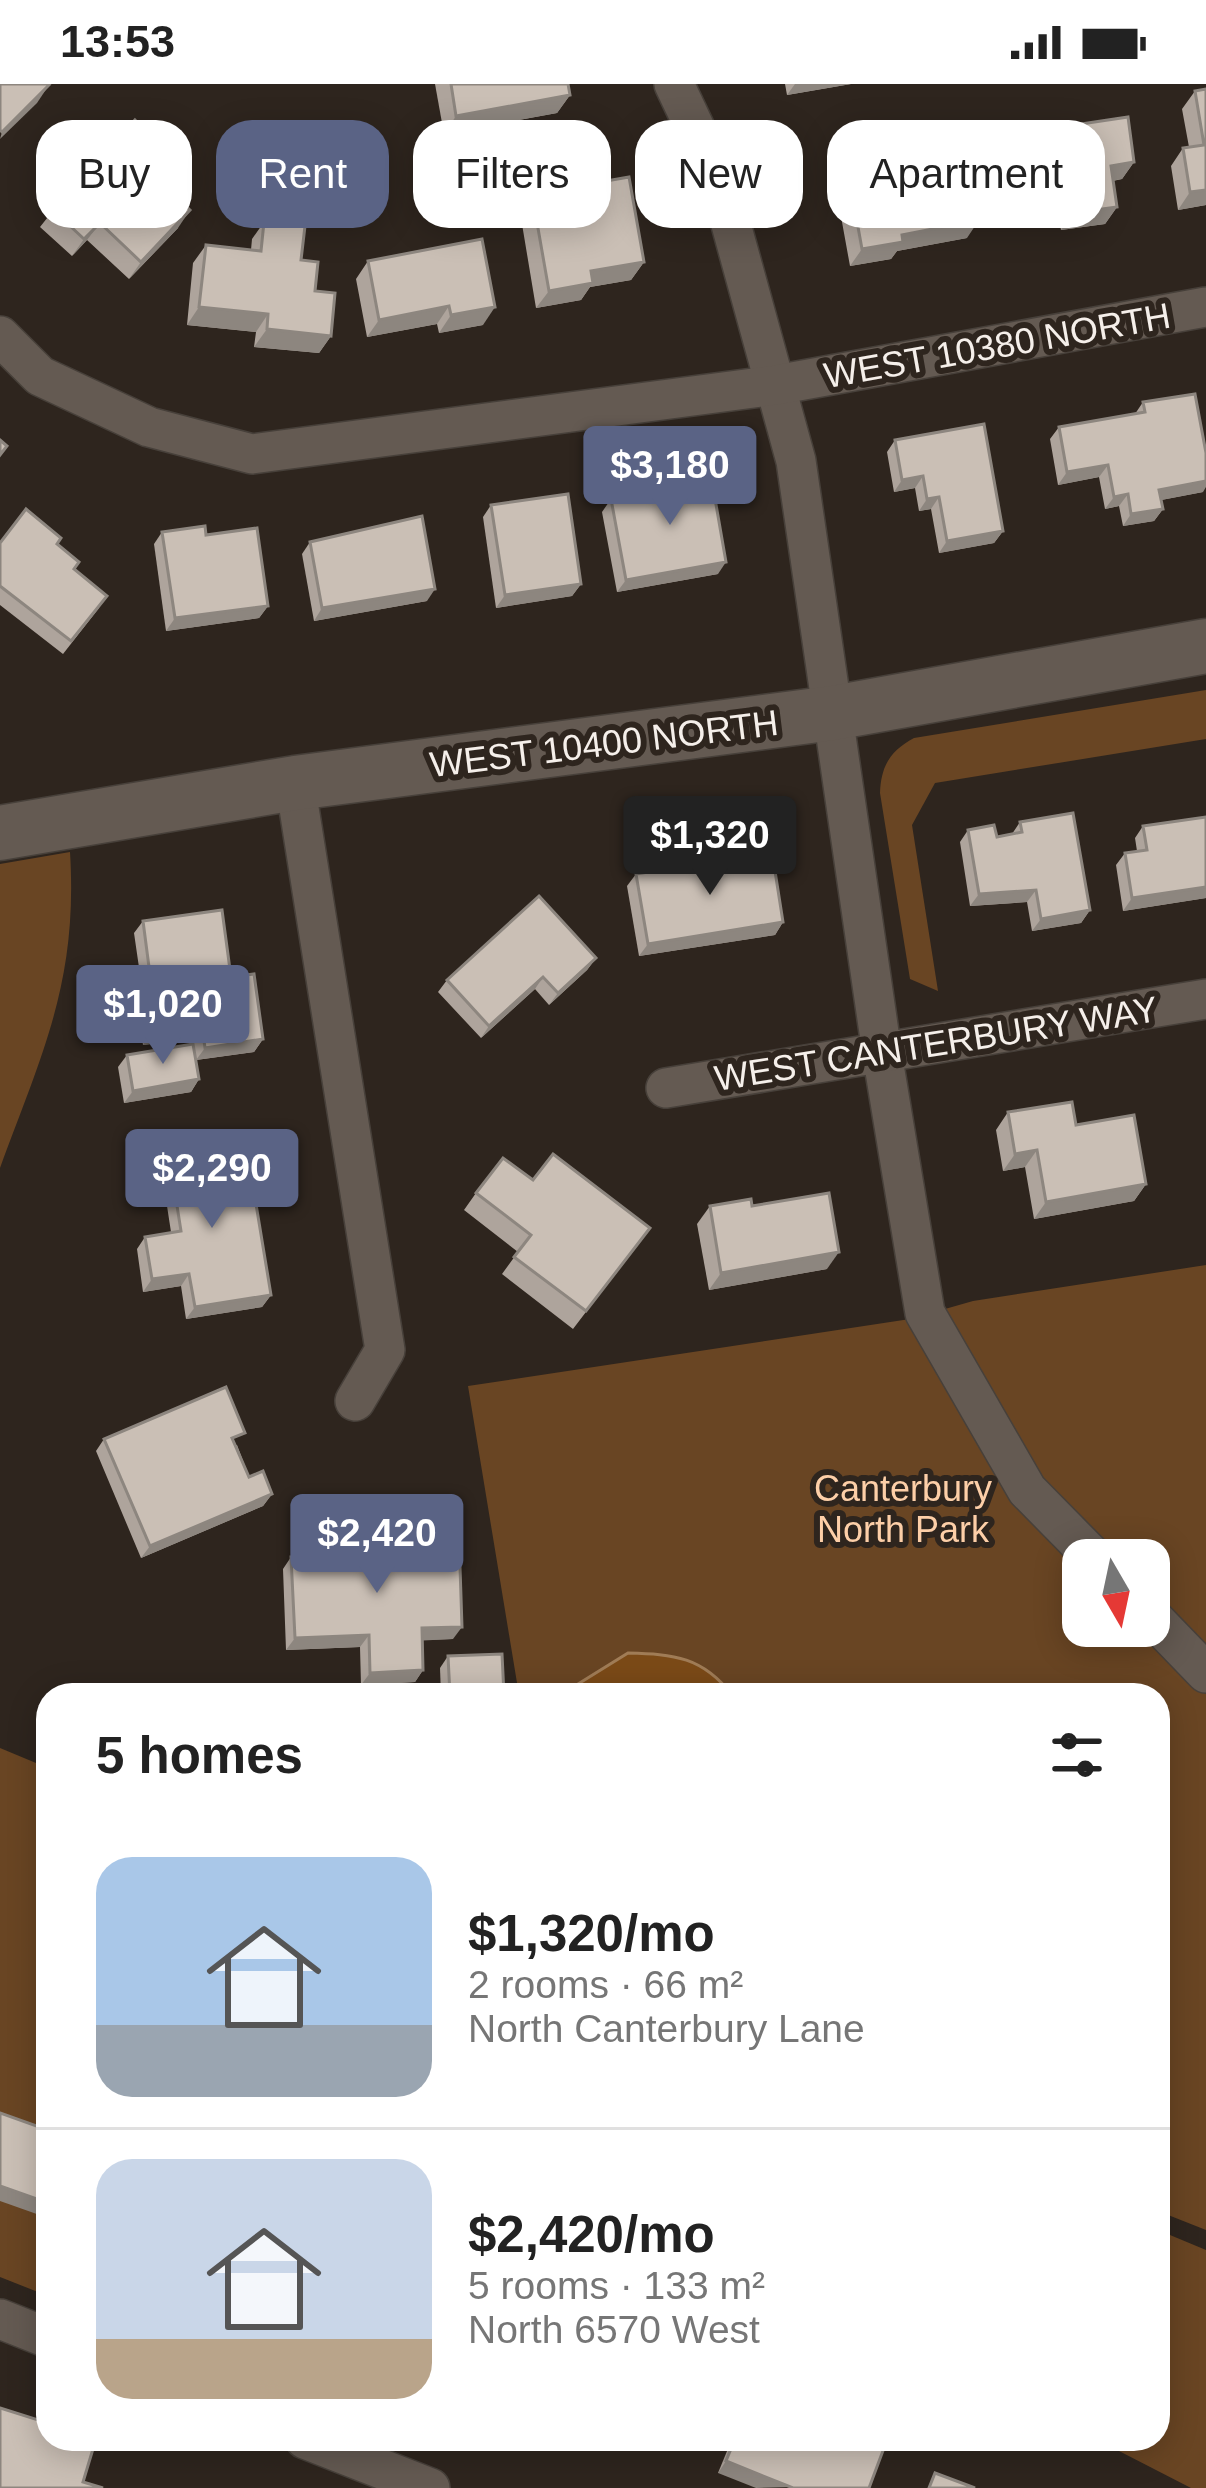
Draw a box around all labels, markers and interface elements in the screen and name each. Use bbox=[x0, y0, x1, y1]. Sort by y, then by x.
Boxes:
text: 13:53 bbox=[60, 16, 175, 67]
chip: Buy bbox=[36, 120, 192, 228]
chip: Rent bbox=[216, 120, 389, 228]
chip: Filters bbox=[413, 120, 611, 228]
chip: New bbox=[635, 120, 803, 228]
chip: Apartment bbox=[827, 120, 1105, 228]
street label: WEST 10380 NORTH bbox=[821, 295, 1173, 396]
pin: $3,180 bbox=[572, 426, 768, 528]
text: $3,180 bbox=[610, 443, 730, 486]
street label: WEST 10400 NORTH bbox=[427, 702, 781, 785]
pin: $1,320 bbox=[612, 796, 808, 898]
text: $1,320 bbox=[650, 813, 770, 856]
pin: $1,020 bbox=[65, 965, 261, 1067]
text: $1,020 bbox=[103, 982, 223, 1025]
street label: WEST CANTERBURY WAY bbox=[712, 988, 1161, 1099]
pin: $2,290 bbox=[114, 1129, 310, 1231]
text: $2,290 bbox=[152, 1146, 272, 1189]
park label: Canterbury North Park bbox=[814, 1468, 992, 1550]
pin: $2,420 bbox=[279, 1494, 475, 1596]
text: $2,420 bbox=[317, 1511, 437, 1554]
north arrow bbox=[1062, 1539, 1170, 1647]
map controls bbox=[1062, 1539, 1170, 1647]
icon: filters bbox=[1044, 1722, 1110, 1788]
text: 5 homes bbox=[96, 1727, 303, 1784]
icon: home bbox=[192, 1905, 336, 2049]
text: $1,320/mo bbox=[468, 1905, 715, 1962]
text: 2 rooms · 66 m² bbox=[468, 1963, 743, 2006]
text: North Canterbury Lane bbox=[468, 2007, 865, 2050]
text: $2,420/mo bbox=[468, 2206, 715, 2263]
icon: home bbox=[192, 2207, 336, 2351]
text: 5 rooms · 133 m² bbox=[468, 2264, 765, 2307]
text: North 6570 West bbox=[468, 2308, 760, 2351]

